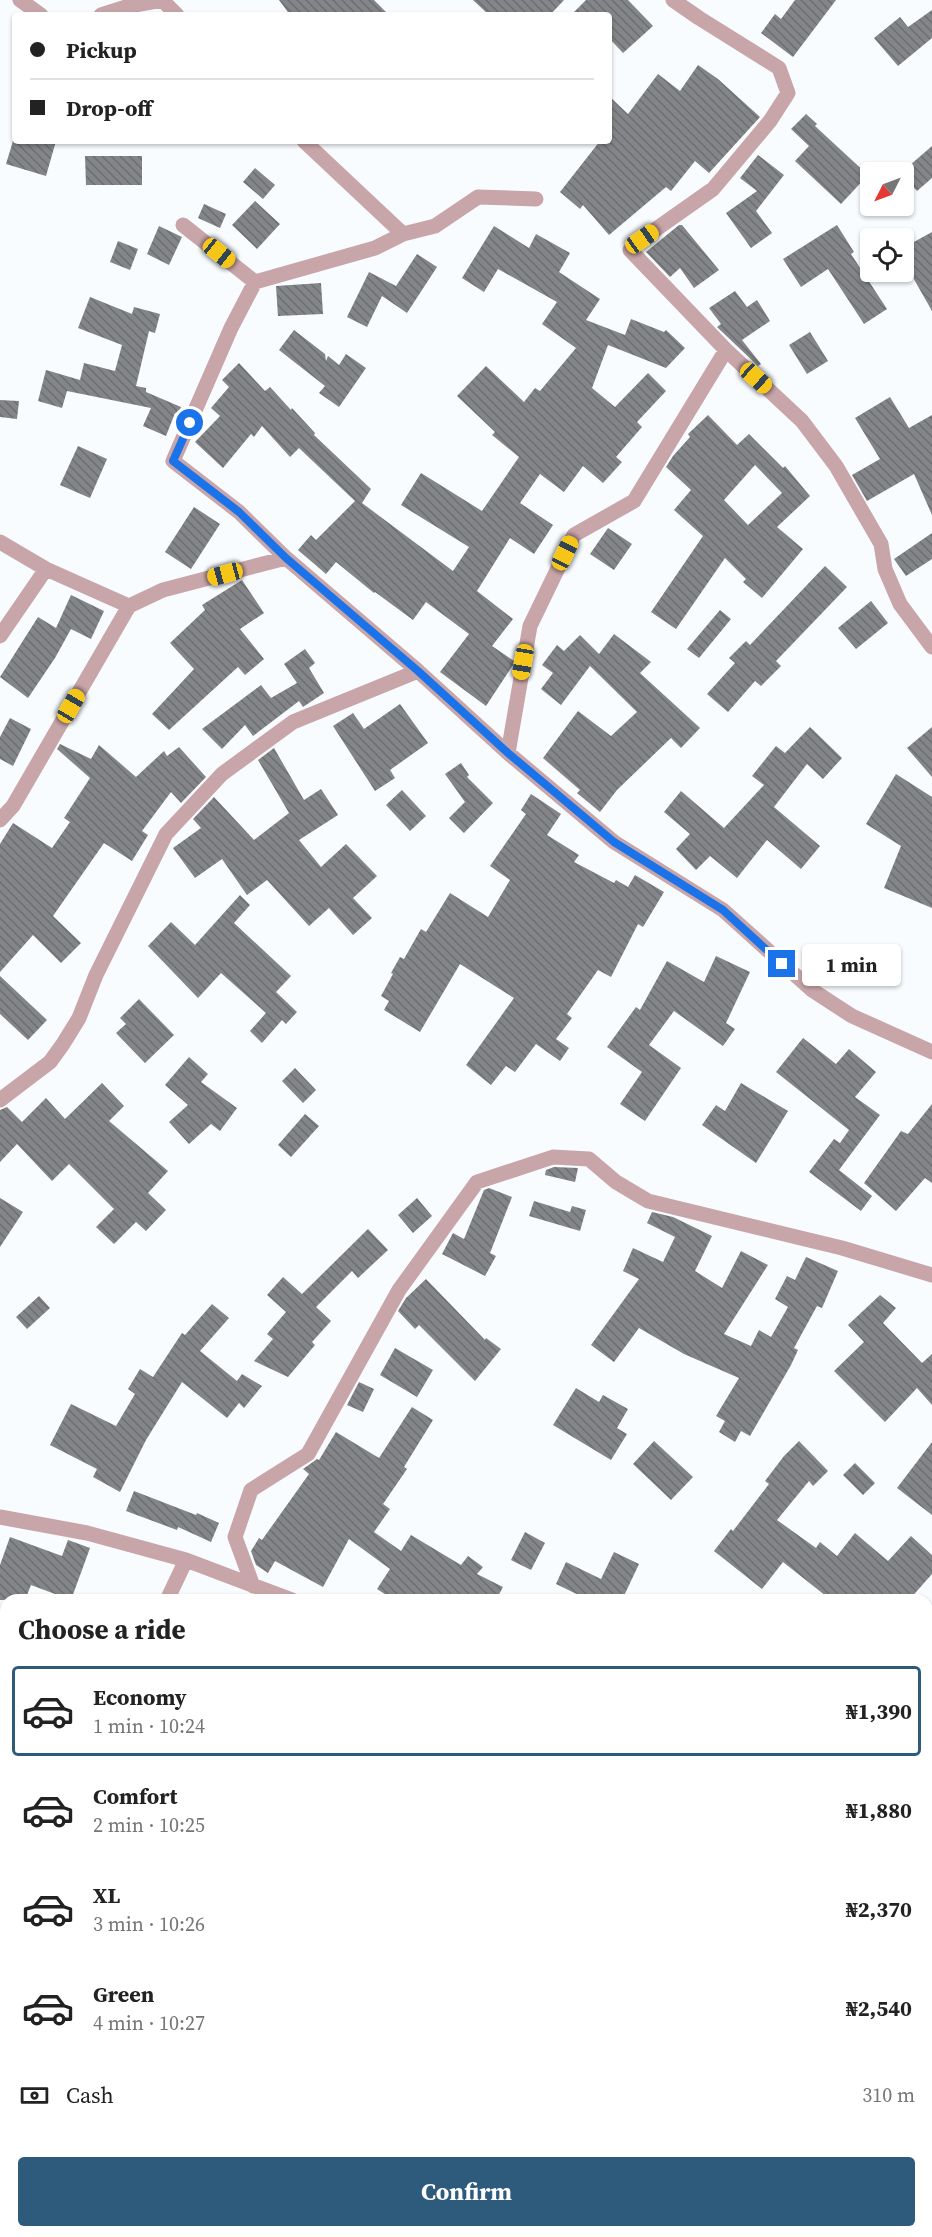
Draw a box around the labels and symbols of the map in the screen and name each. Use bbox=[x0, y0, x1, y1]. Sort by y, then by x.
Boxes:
north arrow bbox=[860, 162, 914, 216]
car bbox=[622, 221, 662, 257]
car bbox=[199, 235, 239, 271]
car bbox=[737, 359, 775, 397]
route start bbox=[176, 409, 203, 436]
car bbox=[549, 533, 581, 573]
car bbox=[205, 561, 245, 587]
car bbox=[511, 643, 535, 681]
car bbox=[54, 686, 88, 726]
callout: 1 min bbox=[803, 943, 902, 985]
route end bbox=[768, 950, 795, 977]

